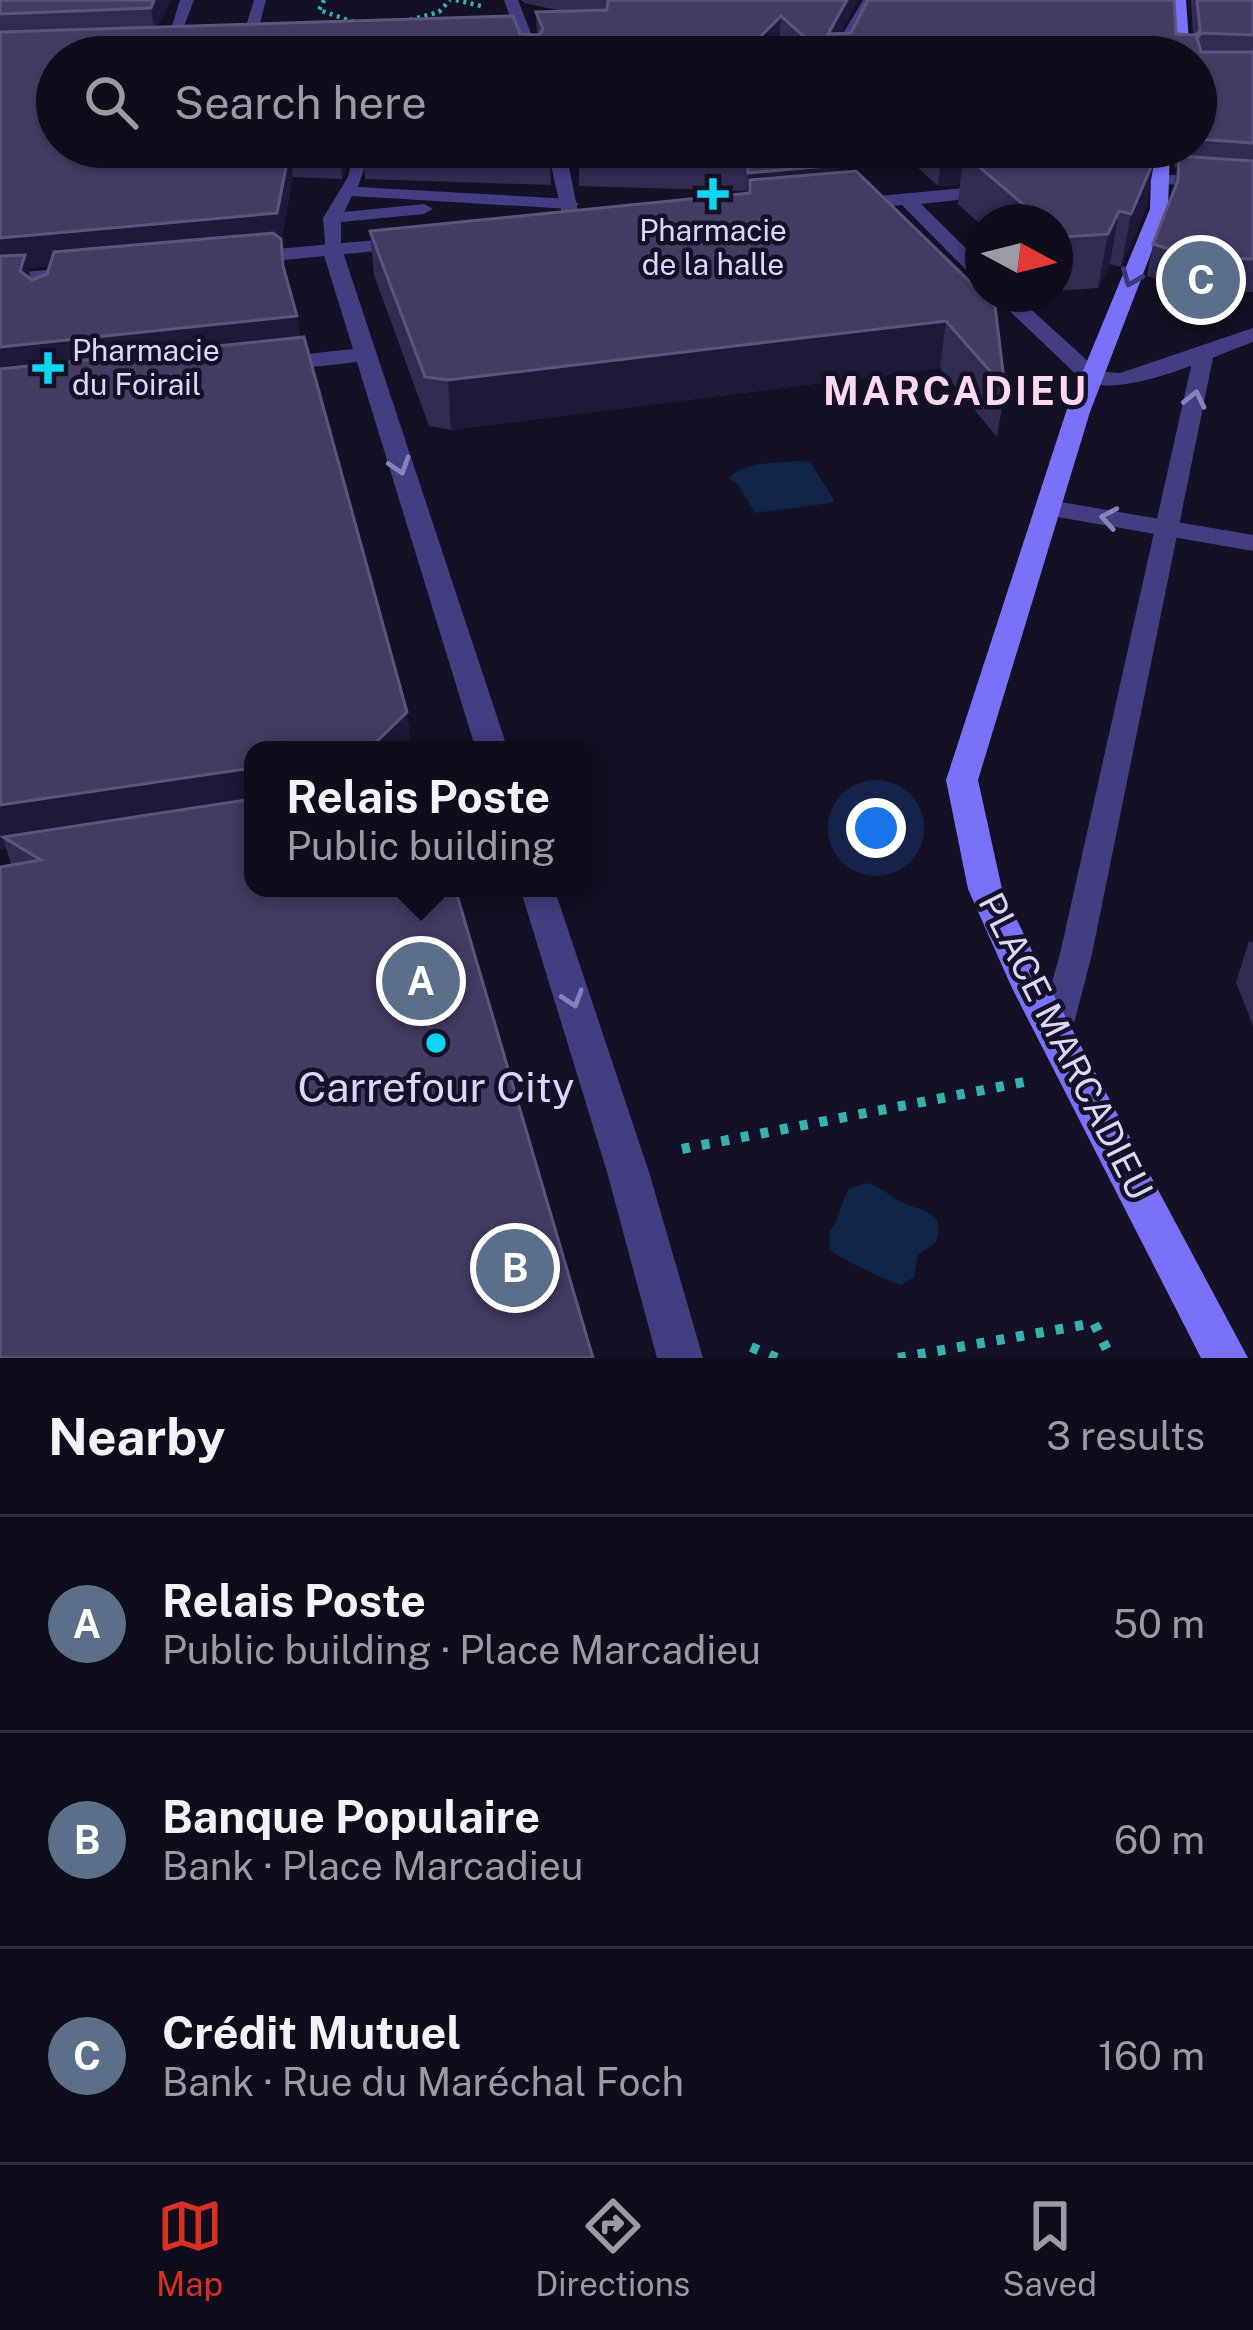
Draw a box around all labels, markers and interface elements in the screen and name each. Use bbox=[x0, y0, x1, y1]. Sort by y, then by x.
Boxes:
search box bbox=[36, 36, 1217, 168]
icon: search bbox=[78, 69, 144, 135]
text: Search here bbox=[174, 76, 427, 129]
marker: Pharmacie de la halle bbox=[700, 181, 726, 207]
north arrow bbox=[965, 204, 1073, 312]
place label: Pharmacie de la halle bbox=[639, 212, 787, 282]
pin: C bbox=[1162, 235, 1240, 325]
one-way arrow bbox=[1121, 266, 1145, 287]
place label: Pharmacie du Foirail bbox=[72, 332, 220, 402]
marker: Pharmacie du Foirail bbox=[35, 355, 61, 381]
district label: MARCADIEU bbox=[823, 368, 1089, 414]
one-way arrow bbox=[1181, 389, 1206, 409]
one-way arrow bbox=[386, 455, 411, 476]
one-way arrow bbox=[1100, 507, 1120, 532]
popup bbox=[244, 741, 598, 897]
text: Relais Poste bbox=[286, 770, 550, 823]
your location bbox=[846, 798, 906, 858]
text: Public building bbox=[286, 823, 556, 869]
street label: PLACE MARCADIEU bbox=[970, 886, 1162, 1206]
pin: A bbox=[382, 936, 460, 1026]
one-way arrow bbox=[559, 988, 584, 1009]
marker: Carrefour City bbox=[423, 1030, 449, 1056]
place label: Carrefour City bbox=[298, 1062, 574, 1111]
pin: B bbox=[476, 1223, 554, 1313]
text: Nearby bbox=[48, 1407, 225, 1466]
text: 3 results bbox=[1046, 1413, 1205, 1459]
text: Relais Poste bbox=[162, 1574, 426, 1627]
text: A bbox=[73, 1601, 101, 1647]
text: 50 m bbox=[1113, 1601, 1205, 1647]
text: Public building · Place Marcadieu bbox=[162, 1627, 761, 1673]
text: Banque Populaire bbox=[162, 1790, 540, 1843]
text: B bbox=[74, 1817, 100, 1863]
text: 60 m bbox=[1114, 1817, 1205, 1863]
text: Bank · Place Marcadieu bbox=[162, 1843, 583, 1889]
text: Crédit Mutuel bbox=[162, 2006, 461, 2059]
text: C bbox=[73, 2033, 101, 2079]
text: 160 m bbox=[1098, 2033, 1205, 2079]
text: Bank · Rue du Maréchal Foch bbox=[162, 2059, 684, 2105]
tab: Map bbox=[156, 2193, 223, 2303]
tab: Directions bbox=[535, 2193, 690, 2303]
tab: Saved bbox=[1003, 2193, 1097, 2303]

